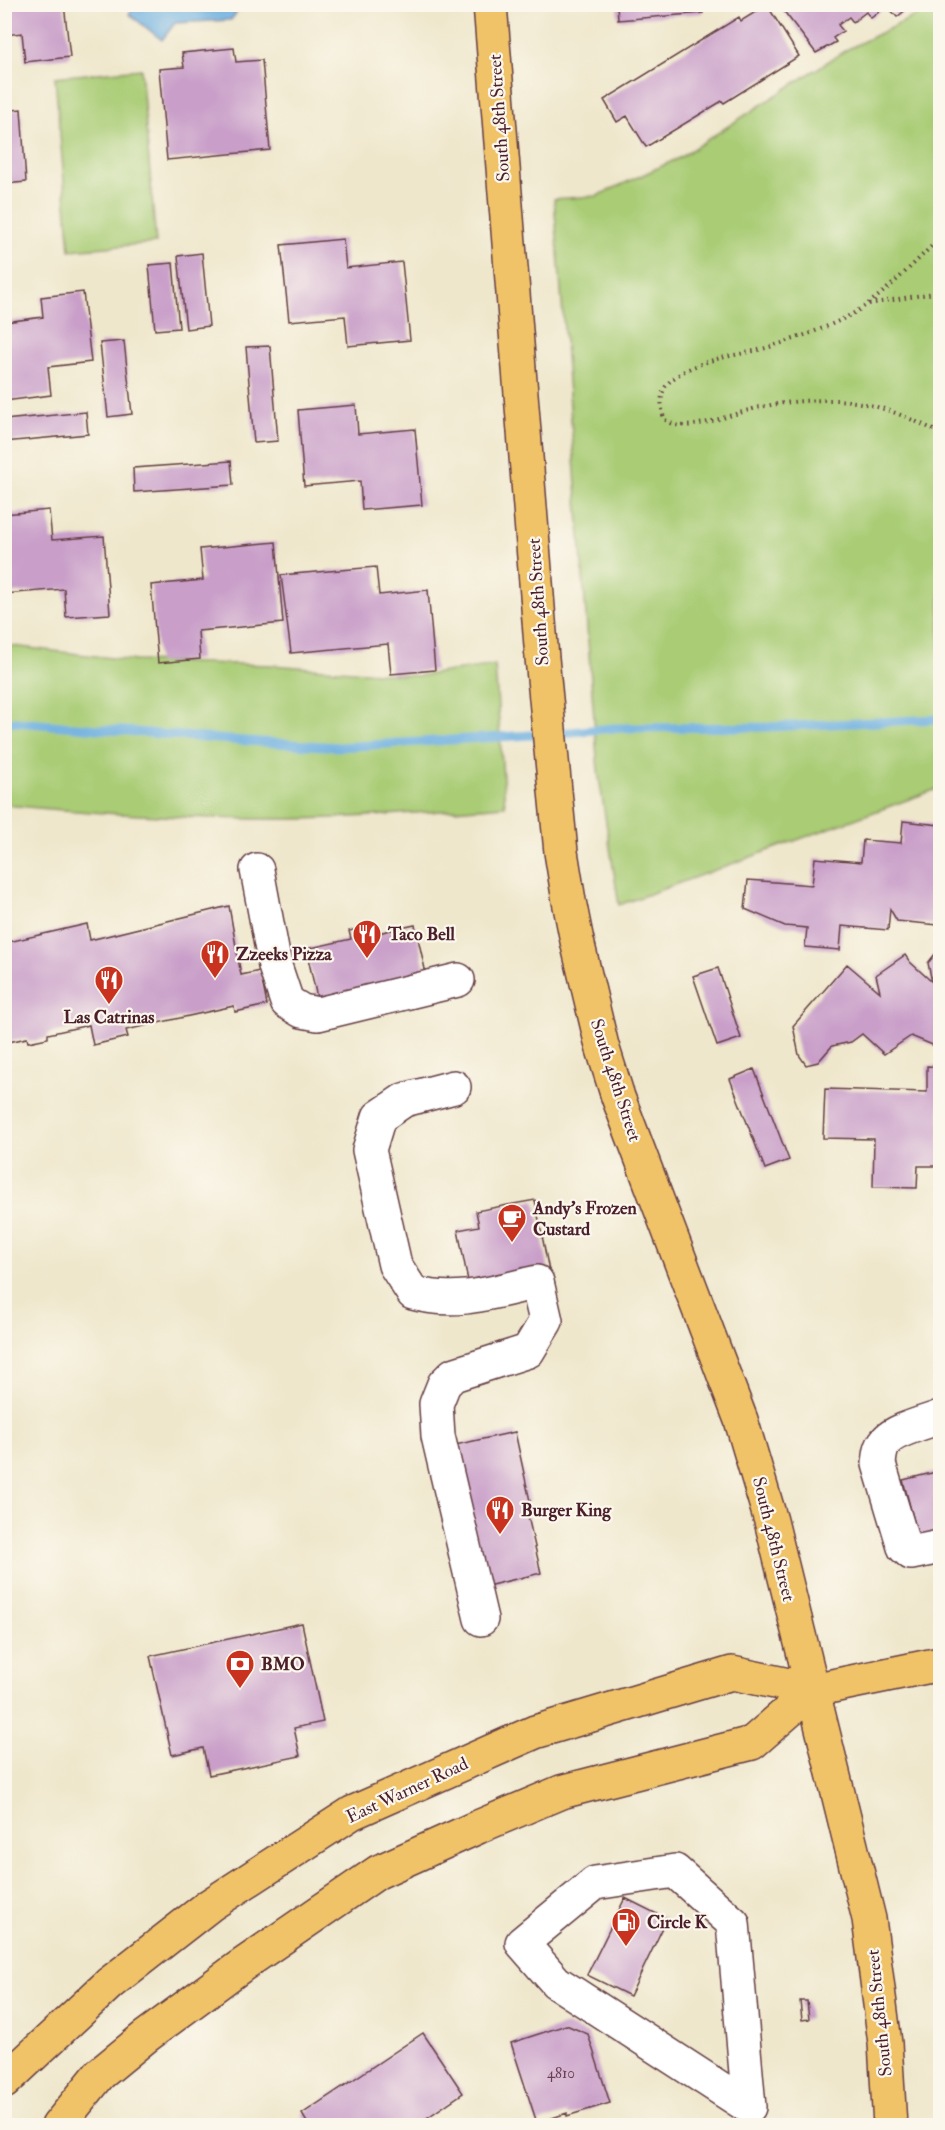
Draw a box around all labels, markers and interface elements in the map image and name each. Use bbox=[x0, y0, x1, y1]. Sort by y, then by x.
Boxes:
street label: South 48th Street bbox=[484, 53, 515, 182]
street label: South 48th Street bbox=[523, 537, 554, 666]
restaurant icon: Taco Bell bbox=[351, 918, 383, 960]
place label: Taco Bell bbox=[387, 923, 455, 946]
restaurant icon: Zzeeks Pizza bbox=[199, 938, 231, 980]
place label: Zzeeks Pizza bbox=[236, 943, 332, 966]
restaurant icon: Las Catrinas bbox=[93, 964, 125, 1006]
place label: Las Catrinas bbox=[63, 1006, 155, 1029]
street label: South 48th Street bbox=[585, 1016, 646, 1145]
place label: Andy's Frozen Custard bbox=[532, 1197, 637, 1241]
cafe icon: Andy's Frozen Custard bbox=[496, 1202, 528, 1244]
street label: South 48th Street bbox=[747, 1474, 800, 1604]
restaurant icon: Burger King bbox=[484, 1494, 516, 1536]
place label: Burger King bbox=[521, 1499, 612, 1522]
bank icon: BMO bbox=[224, 1648, 256, 1690]
place label: BMO bbox=[261, 1653, 305, 1676]
street label: East Warner Road bbox=[343, 1752, 472, 1829]
fuel station icon: Circle K bbox=[610, 1906, 642, 1948]
place label: Circle K bbox=[647, 1911, 709, 1934]
street label: South 48th Street bbox=[861, 1948, 898, 2078]
house number: 4810 bbox=[547, 2064, 575, 2083]

